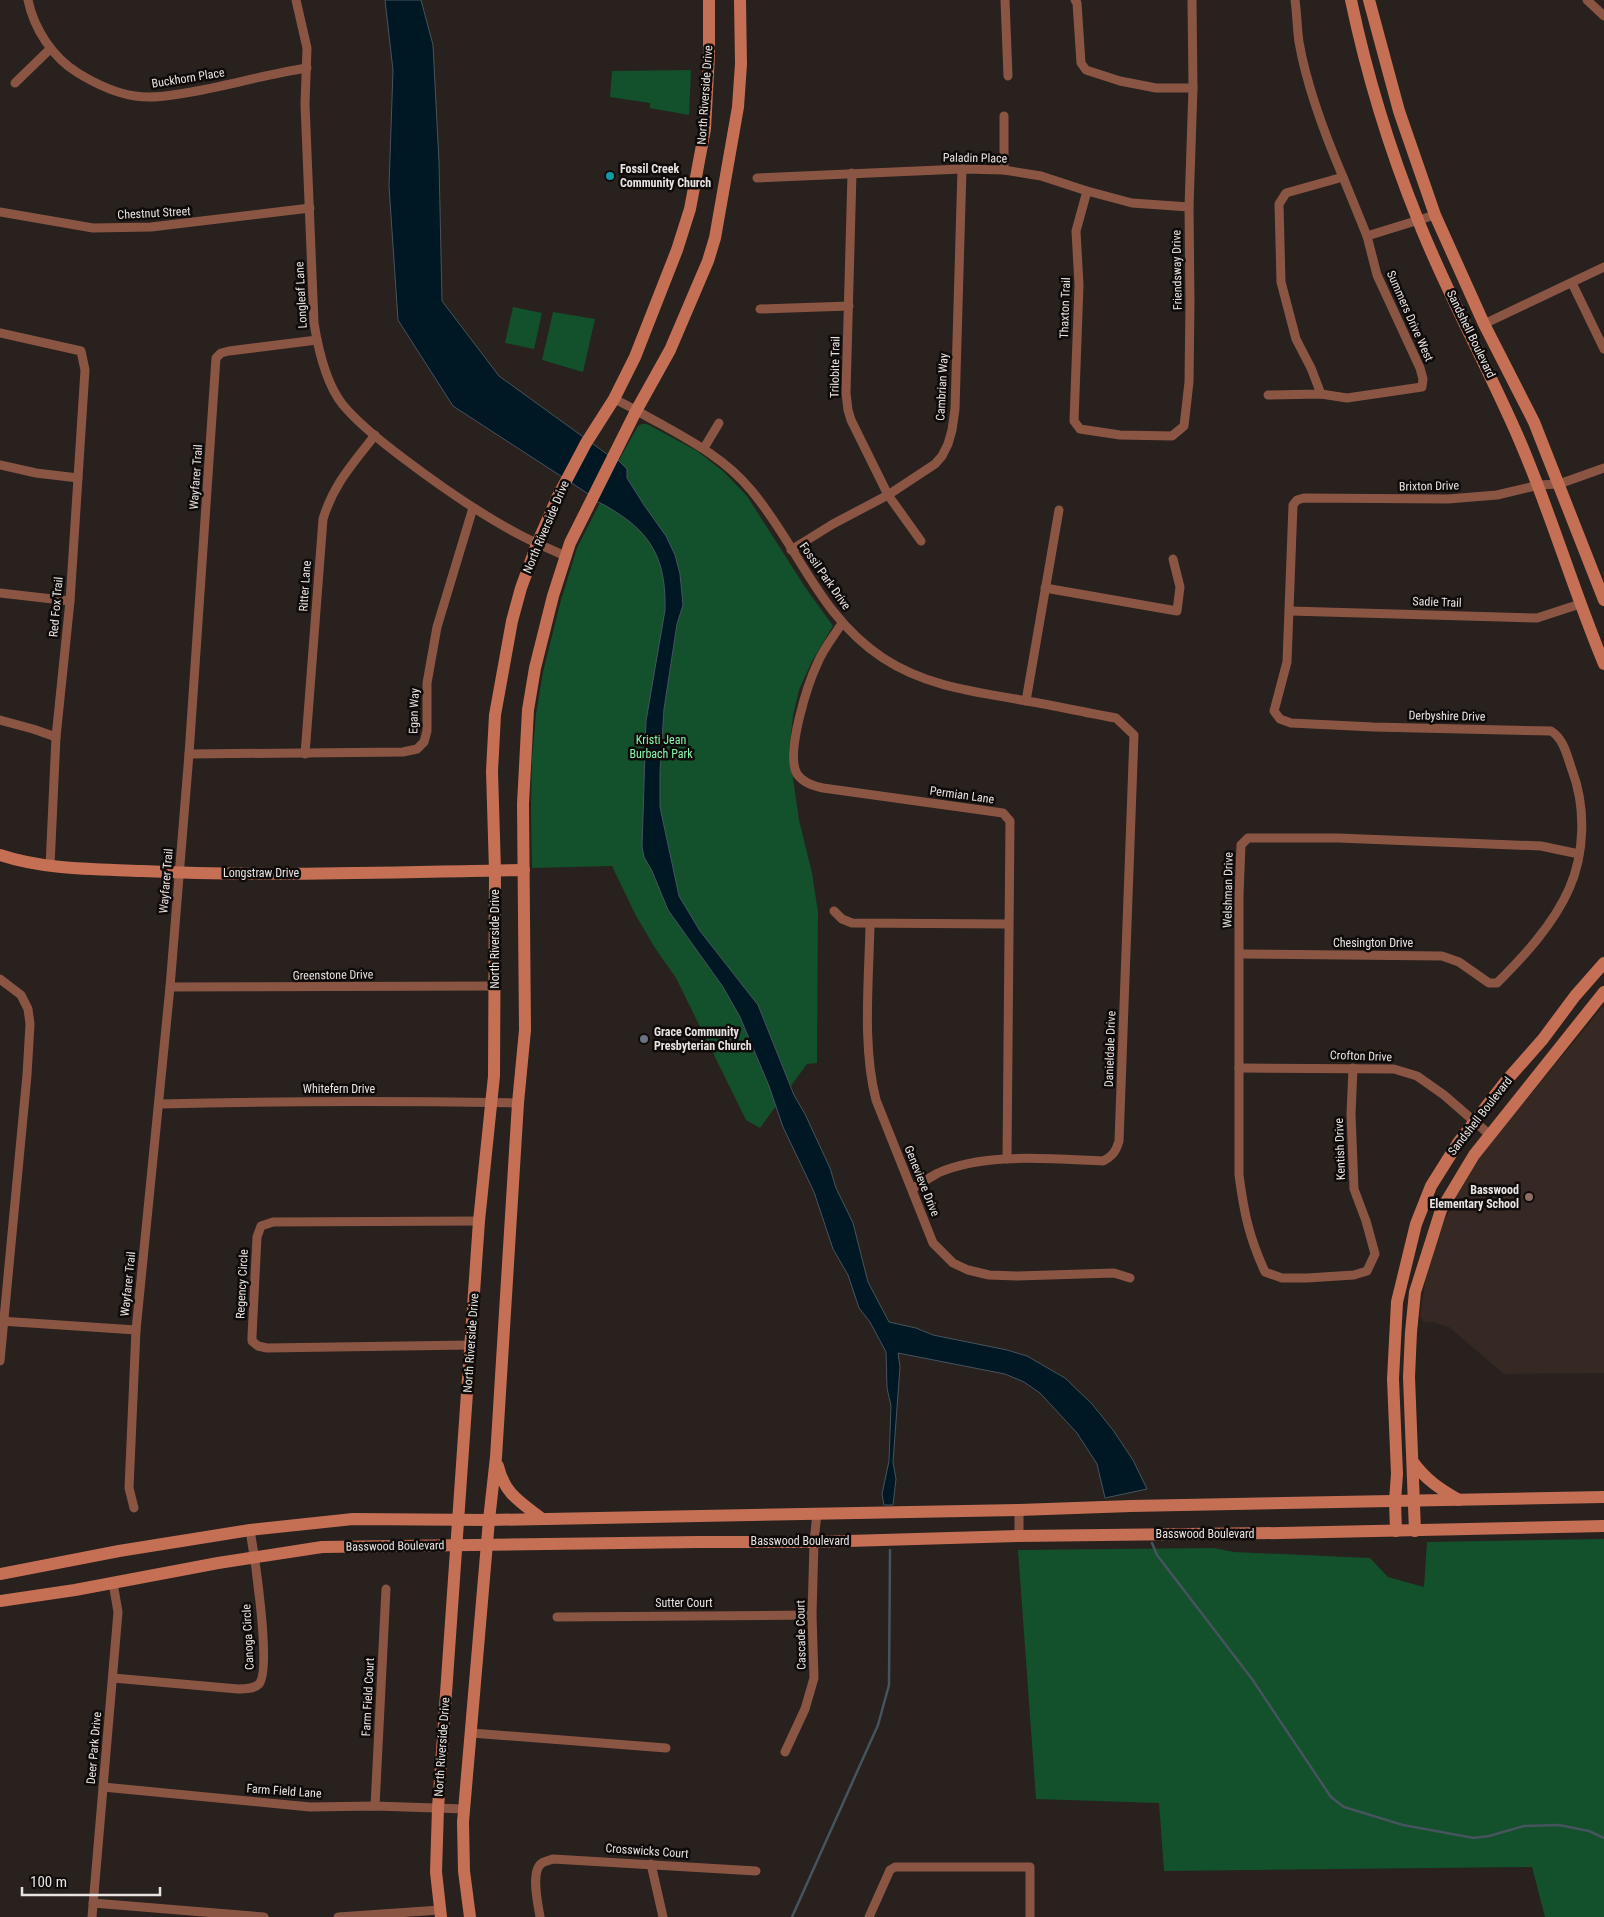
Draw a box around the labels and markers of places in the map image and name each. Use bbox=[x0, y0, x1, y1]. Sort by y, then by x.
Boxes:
place label: Fossil Creek Community Church bbox=[620, 162, 711, 190]
marker: Fossil Creek Community Church bbox=[604, 170, 616, 182]
place label: Grace Community Presbyterian Church bbox=[654, 1025, 752, 1053]
marker: Grace Community Presbyterian Church bbox=[638, 1033, 650, 1045]
place label: Basswood Elementary School bbox=[1429, 1183, 1519, 1211]
marker: Basswood Elementary School bbox=[1523, 1191, 1535, 1203]

